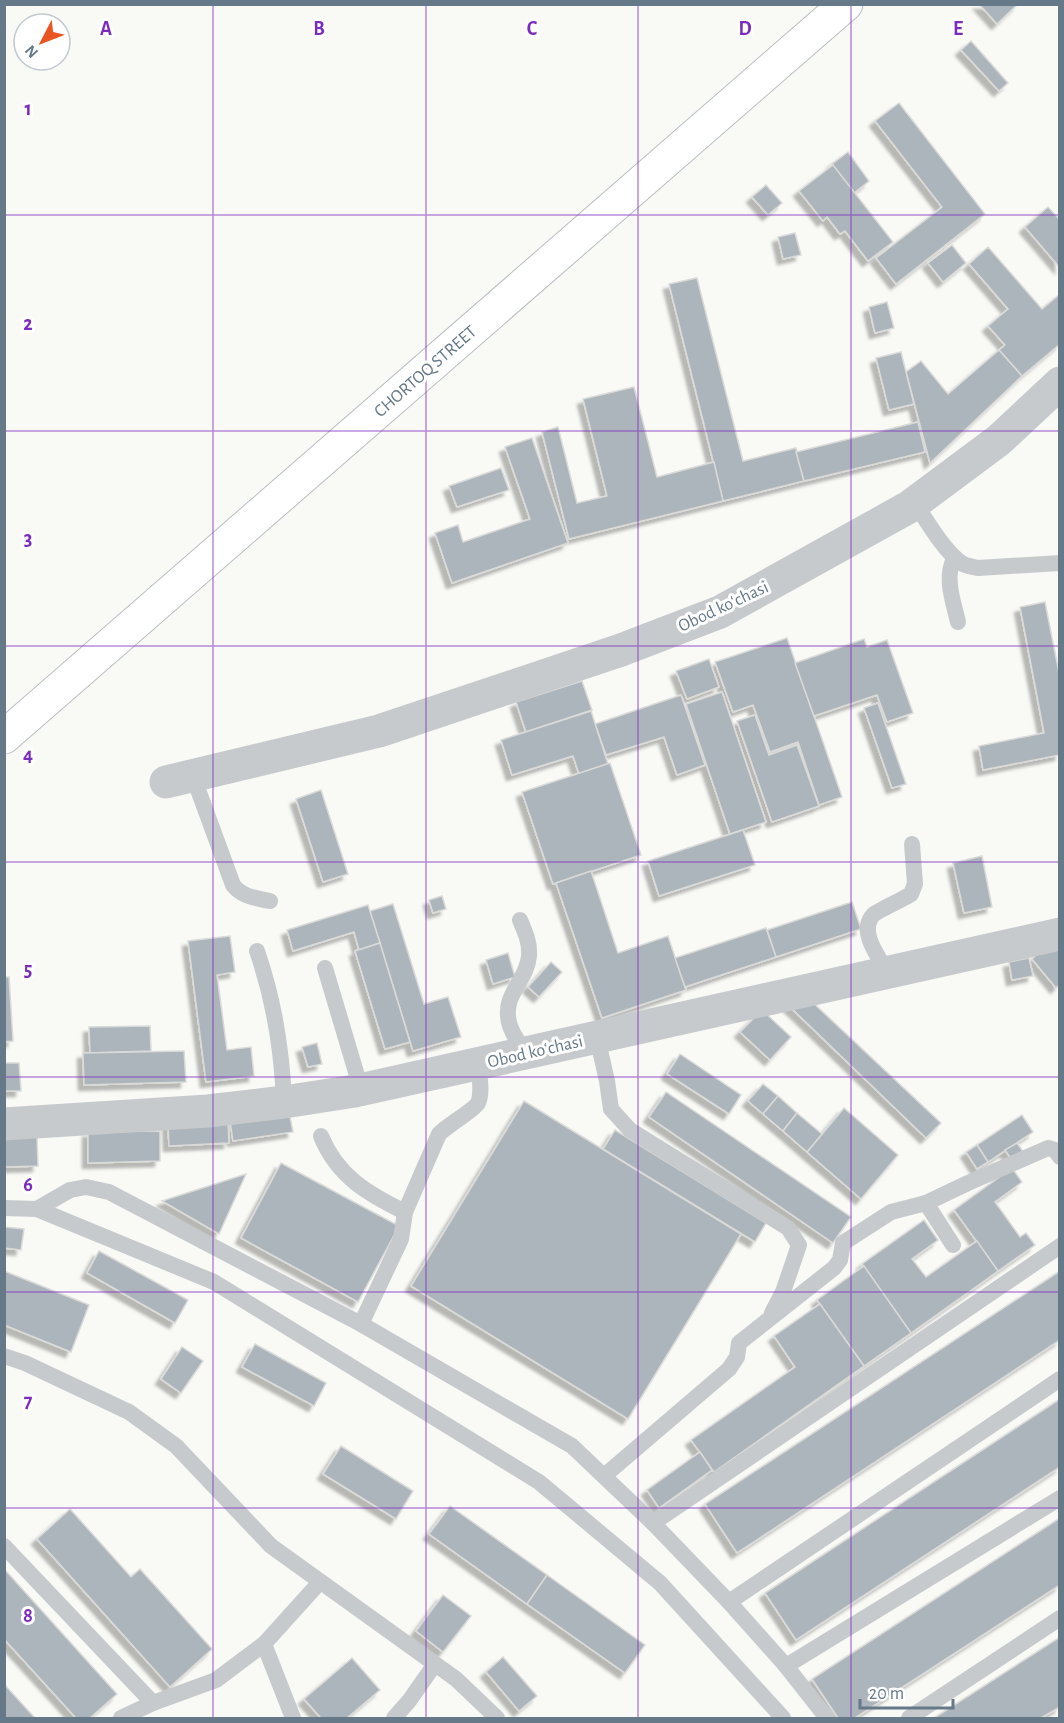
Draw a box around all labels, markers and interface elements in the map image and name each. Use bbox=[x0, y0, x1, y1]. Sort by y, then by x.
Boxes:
north arrow bbox=[12, 12, 72, 72]
text: A bbox=[100, 19, 112, 39]
text: B bbox=[313, 19, 325, 39]
text: C bbox=[527, 19, 538, 39]
text: D bbox=[738, 19, 752, 39]
text: E bbox=[953, 19, 963, 39]
text: N bbox=[22, 42, 41, 61]
text: 1 bbox=[24, 99, 32, 119]
text: 2 bbox=[23, 314, 33, 334]
street label: CHORTOQ STREET bbox=[371, 322, 480, 421]
text: 3 bbox=[24, 529, 32, 549]
street label: Obod koʻchasi bbox=[676, 578, 771, 636]
text: 4 bbox=[23, 745, 33, 765]
text: 5 bbox=[24, 960, 32, 980]
street label: Obod koʻchasi bbox=[486, 1032, 585, 1072]
text: 6 bbox=[23, 1175, 33, 1195]
text: 7 bbox=[24, 1391, 33, 1411]
text: 8 bbox=[23, 1606, 33, 1626]
scale bar bbox=[860, 1672, 953, 1710]
text: 20 m bbox=[869, 1685, 904, 1703]

